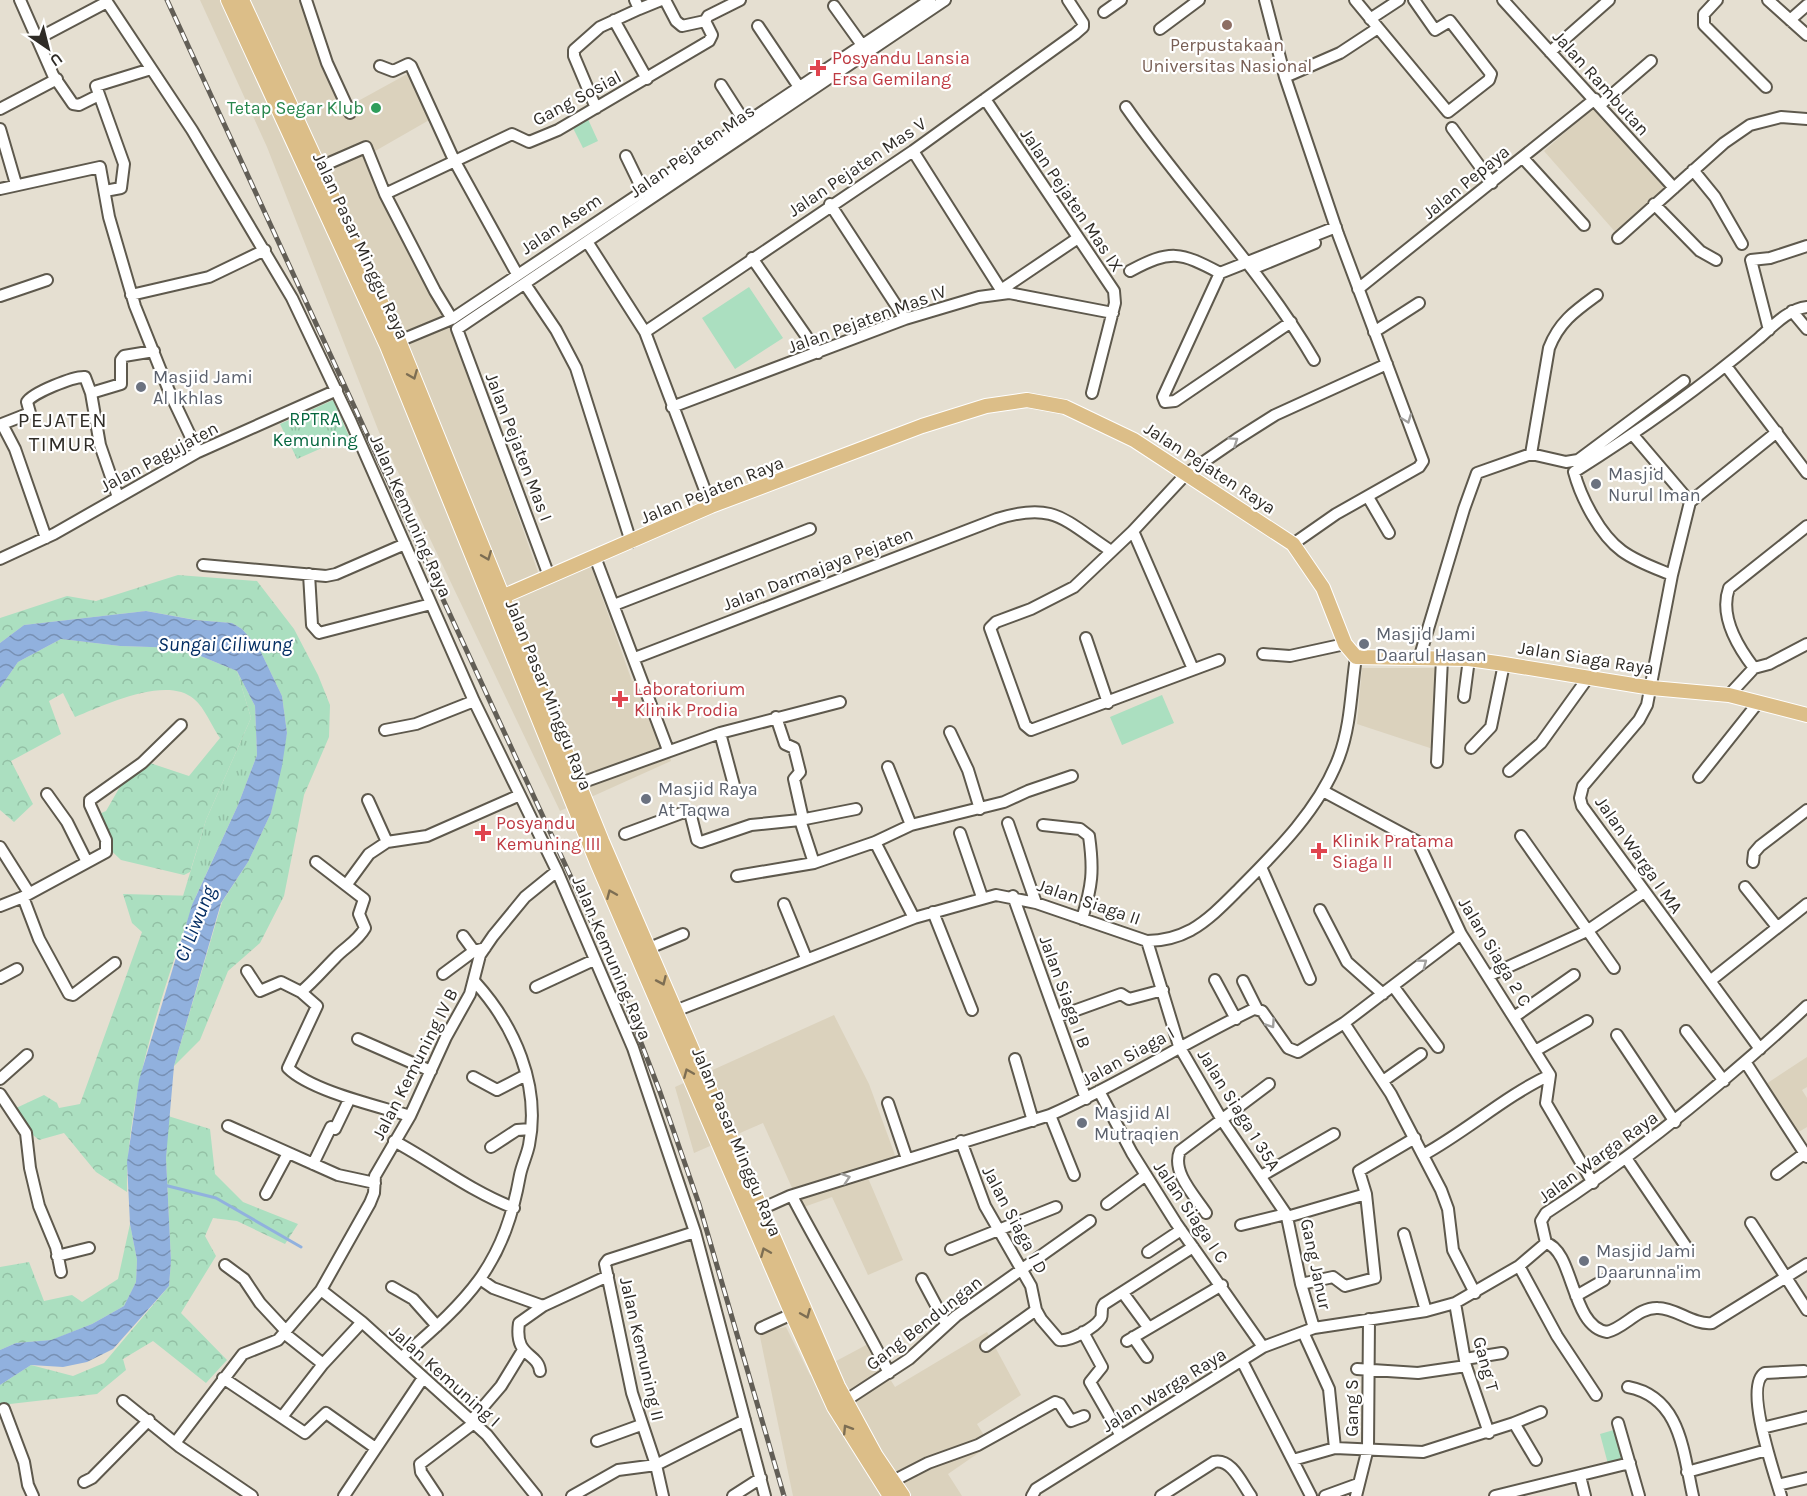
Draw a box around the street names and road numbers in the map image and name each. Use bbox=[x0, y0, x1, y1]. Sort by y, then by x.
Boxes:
street label: Jalan Rambutan bbox=[1548, 26, 1654, 140]
street label: Gang Sosial bbox=[529, 65, 625, 131]
street label: Jalan Pejaten Mas bbox=[625, 100, 759, 202]
street label: Jalan Pejaten Mas V bbox=[784, 113, 930, 221]
street label: Jalan Pejaten Mas IX bbox=[1016, 124, 1128, 276]
street label: Jalan Pepaya bbox=[1418, 140, 1514, 224]
street label: Jalan Pasar Minggu Raya bbox=[308, 149, 414, 343]
street label: Jalan Asem bbox=[516, 189, 606, 259]
street label: Jalan Pejaten Mas IV bbox=[785, 280, 949, 358]
street label: Jalan Pejaten Mas I bbox=[481, 370, 557, 524]
street label: Jalan Pagujaten bbox=[96, 417, 222, 497]
street label: Jalan Pejaten Raya bbox=[1140, 417, 1280, 519]
street label: Jalan Kemuning Raya bbox=[365, 431, 457, 601]
street label: Jalan Pejaten Raya bbox=[637, 451, 787, 529]
street label: Jalan Darmajaya Pejaten bbox=[720, 523, 916, 615]
street label: Jalan Pasar Minggu Raya bbox=[501, 597, 597, 793]
street label: Jalan Siaga Raya bbox=[1517, 636, 1655, 680]
street label: Jalan Warga I MA bbox=[1590, 792, 1688, 918]
street label: Jalan Kemuning Raya bbox=[568, 873, 656, 1043]
street label: Jalan Siaga II bbox=[1034, 874, 1144, 930]
street label: Jalan Siaga 2 C bbox=[1454, 893, 1536, 1011]
street label: Jalan Siaga I B bbox=[1034, 933, 1096, 1051]
street label: Jalan Kemuning IV B bbox=[367, 984, 463, 1144]
street label: Jalan Siaga I bbox=[1078, 1021, 1178, 1091]
street label: Jalan Pasar Minggu Raya bbox=[687, 1044, 787, 1240]
street label: Jalan Siaga 1 35A bbox=[1193, 1045, 1285, 1175]
street label: Jalan Warga Raya bbox=[1534, 1106, 1662, 1208]
street label: Jalan Siaga I C bbox=[1149, 1157, 1233, 1267]
street label: Jalan Siaga I D bbox=[977, 1162, 1053, 1278]
street label: Gang Janur bbox=[1296, 1217, 1336, 1312]
street label: Gang Bendungan bbox=[861, 1271, 987, 1375]
street label: Jalan Kemuning II bbox=[615, 1275, 669, 1423]
street label: Jalan Kemuning I bbox=[385, 1320, 505, 1432]
street label: Gang T bbox=[1468, 1334, 1504, 1394]
street label: Jalan Warga Raya bbox=[1098, 1343, 1230, 1437]
street label: Gang S bbox=[1341, 1379, 1363, 1437]

